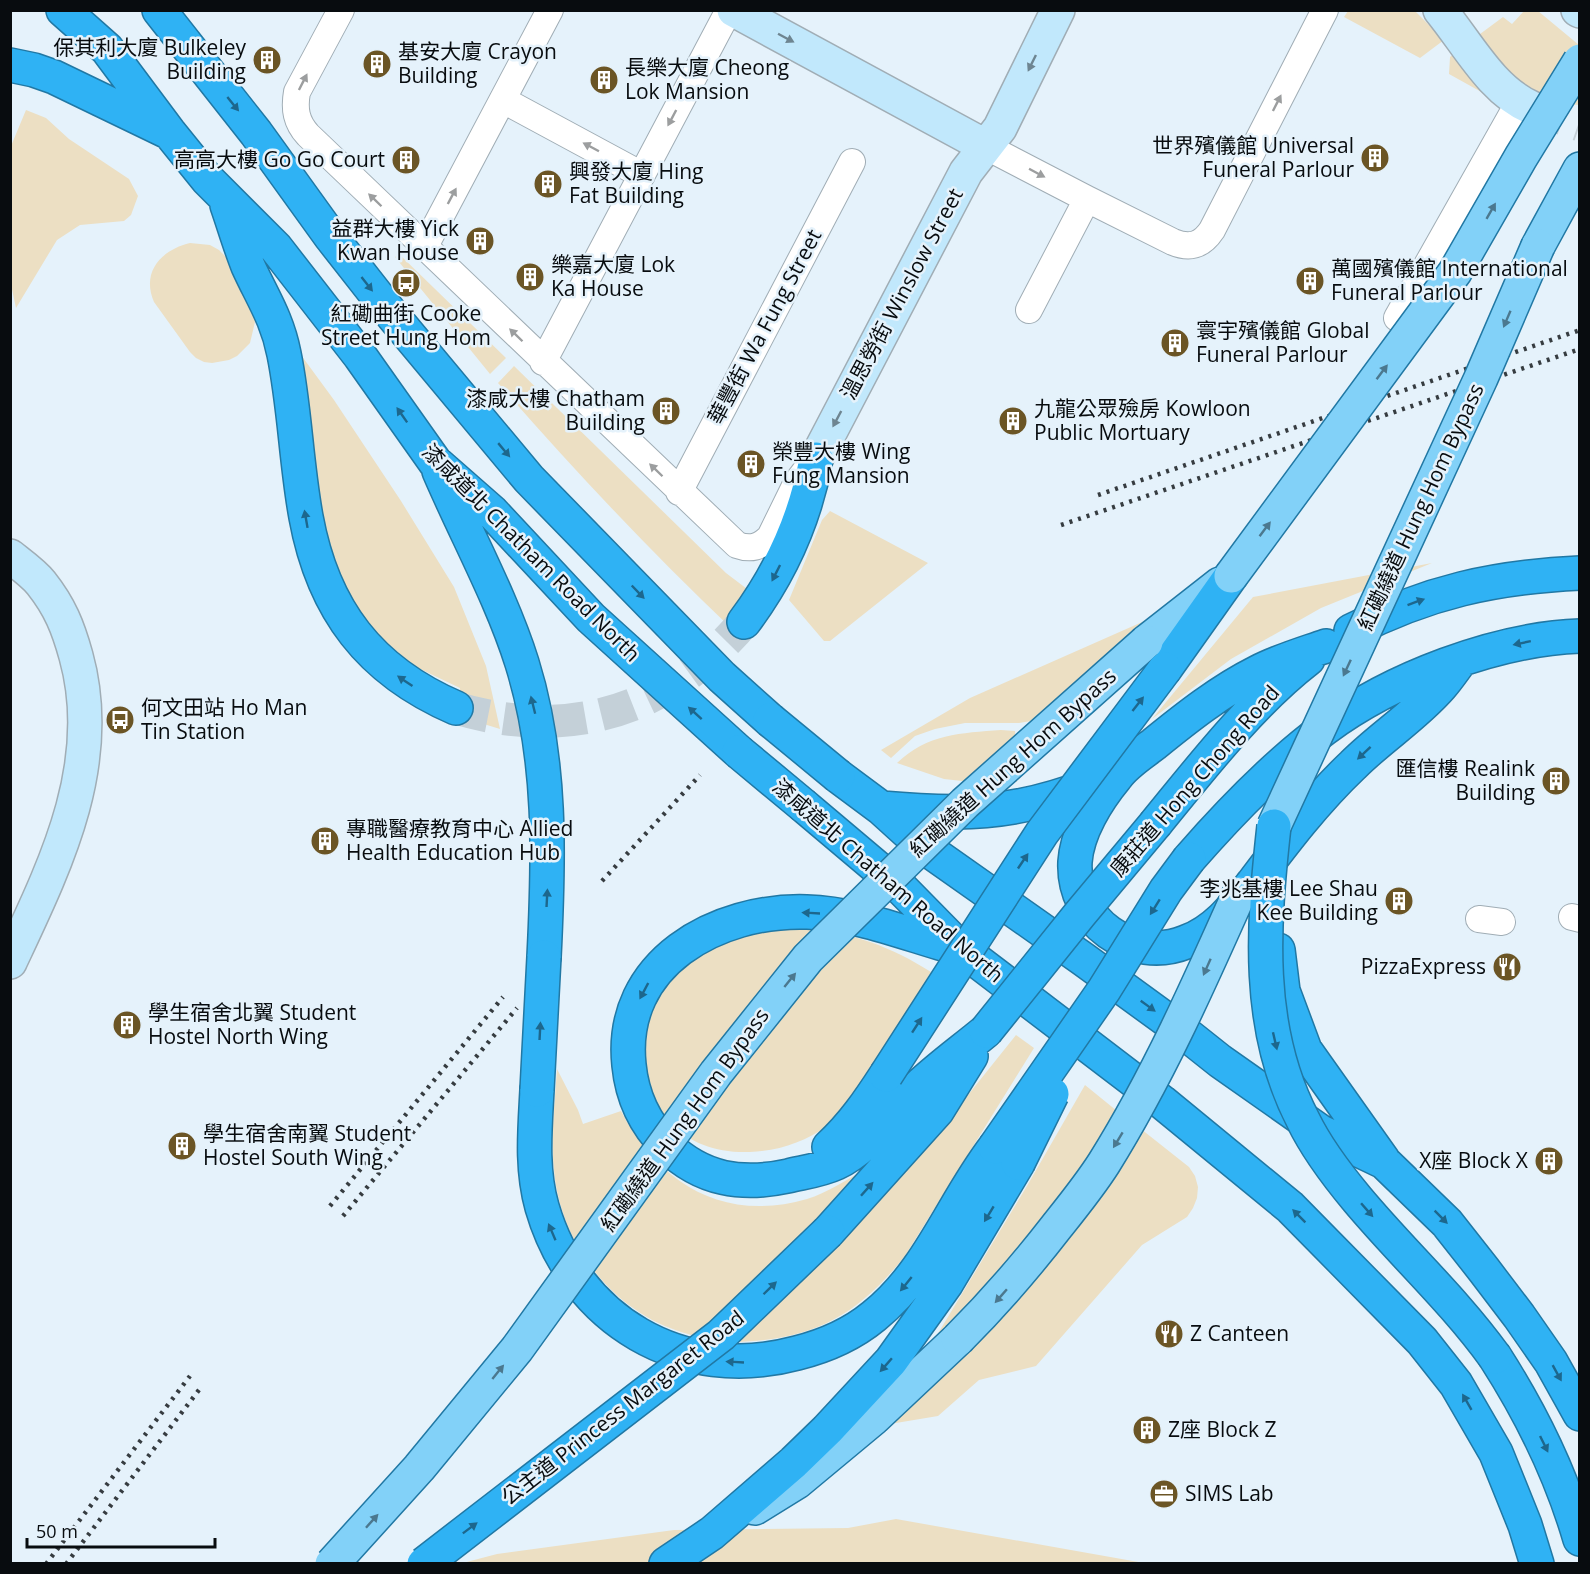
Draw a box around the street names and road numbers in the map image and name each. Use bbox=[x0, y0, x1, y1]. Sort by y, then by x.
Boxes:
street label: 溫思勞街 Winslow Street bbox=[834, 183, 969, 404]
street label: 華豐街 Wa Fung Street bbox=[701, 224, 827, 429]
street label: 紅磡繞道 Hung Hom Bypass bbox=[1351, 379, 1490, 634]
street label: 漆咸道北 Chatham Road North bbox=[417, 437, 647, 667]
street label: 紅磡繞道 Hung Hom Bypass bbox=[903, 662, 1122, 863]
street label: 康莊道 Hong Chong Road bbox=[1103, 679, 1285, 882]
street label: 漆咸道北 Chatham Road North bbox=[767, 772, 1010, 988]
street label: 紅磡繞道 Hung Hom Bypass bbox=[594, 1002, 775, 1237]
street label: 公主道 Princess Margaret Road bbox=[495, 1304, 750, 1511]

